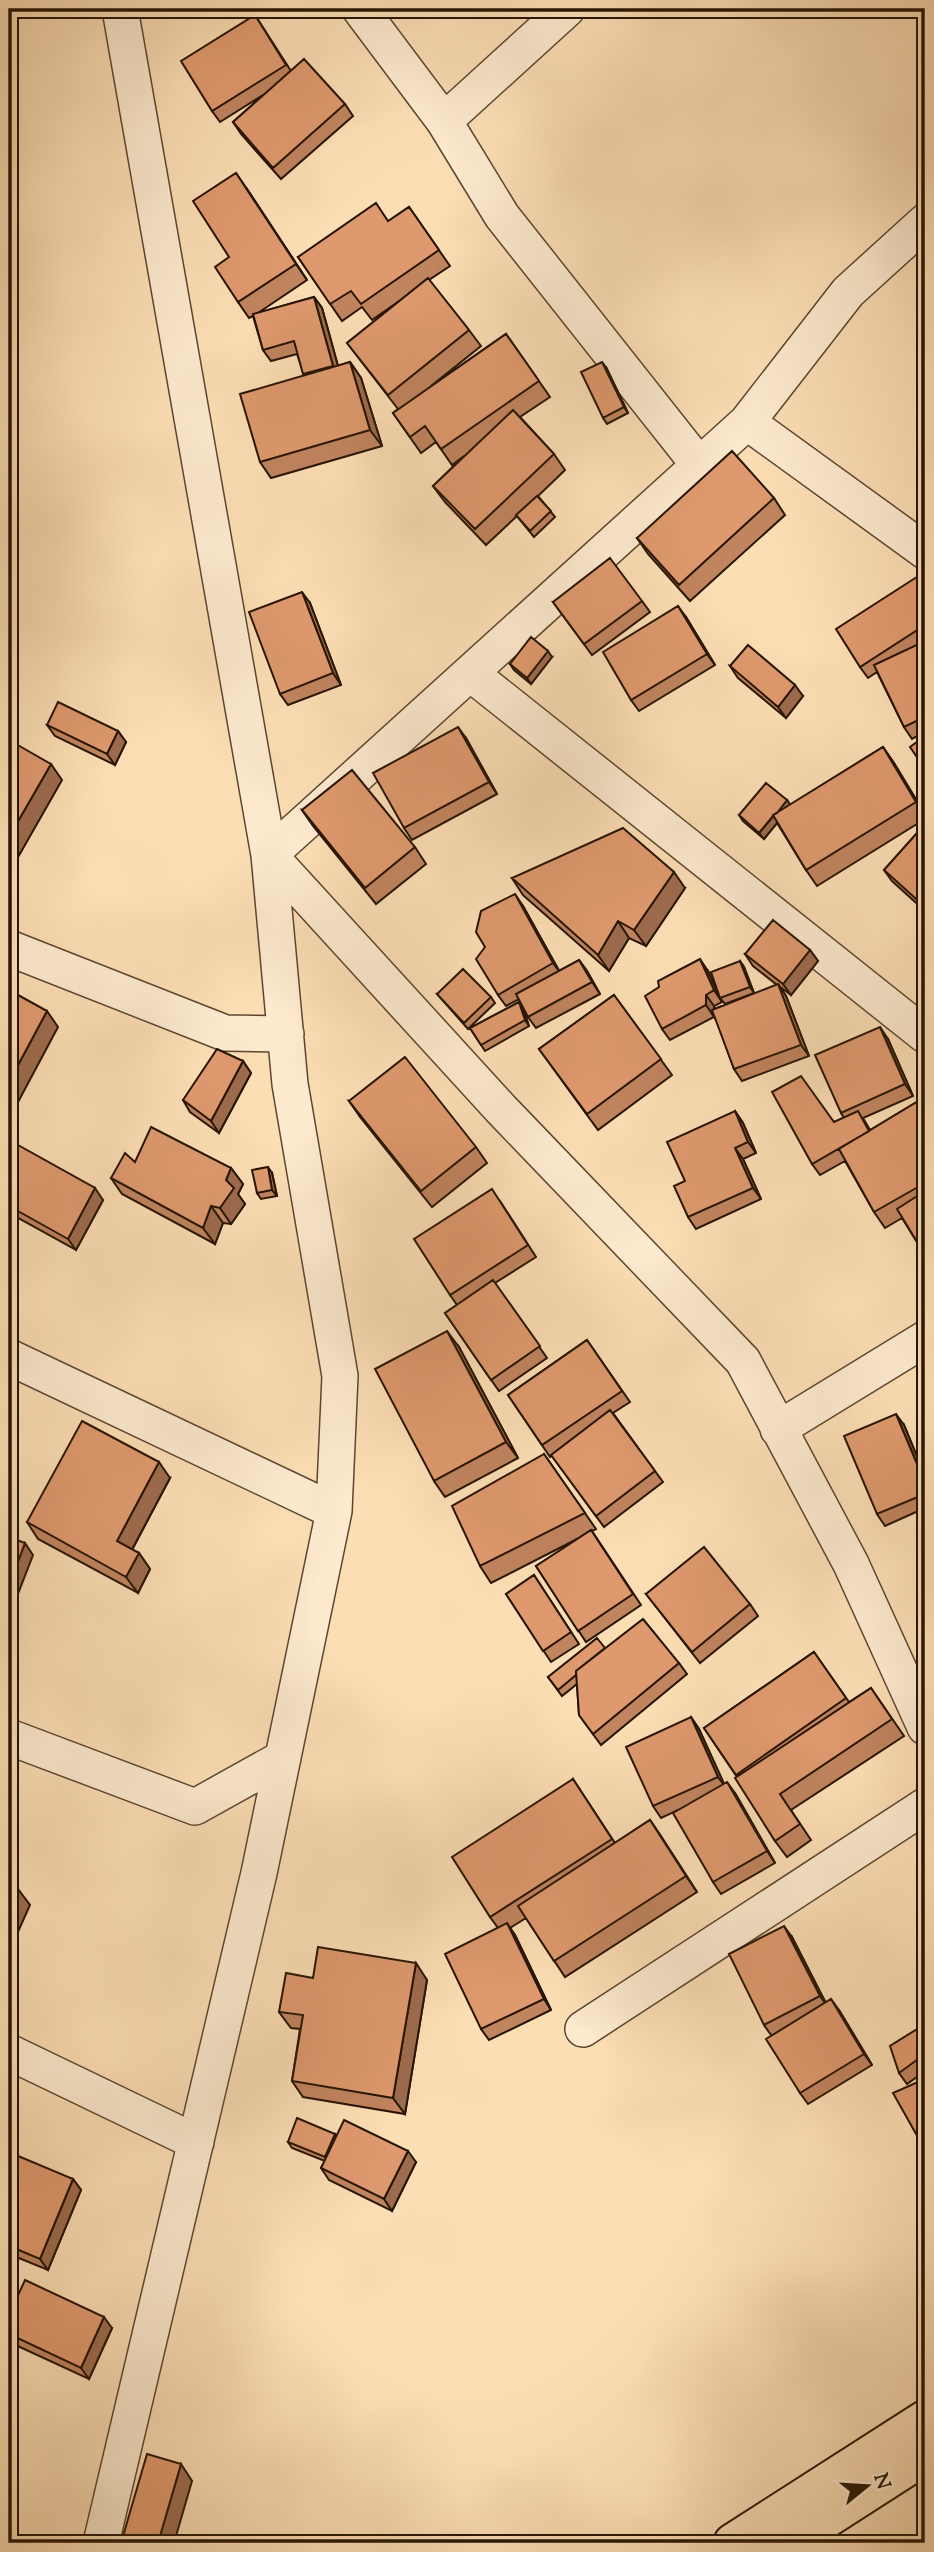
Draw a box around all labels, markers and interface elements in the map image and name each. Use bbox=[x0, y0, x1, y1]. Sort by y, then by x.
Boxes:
north arrow bbox=[832, 2450, 902, 2520]
text: N bbox=[866, 2470, 896, 2493]

